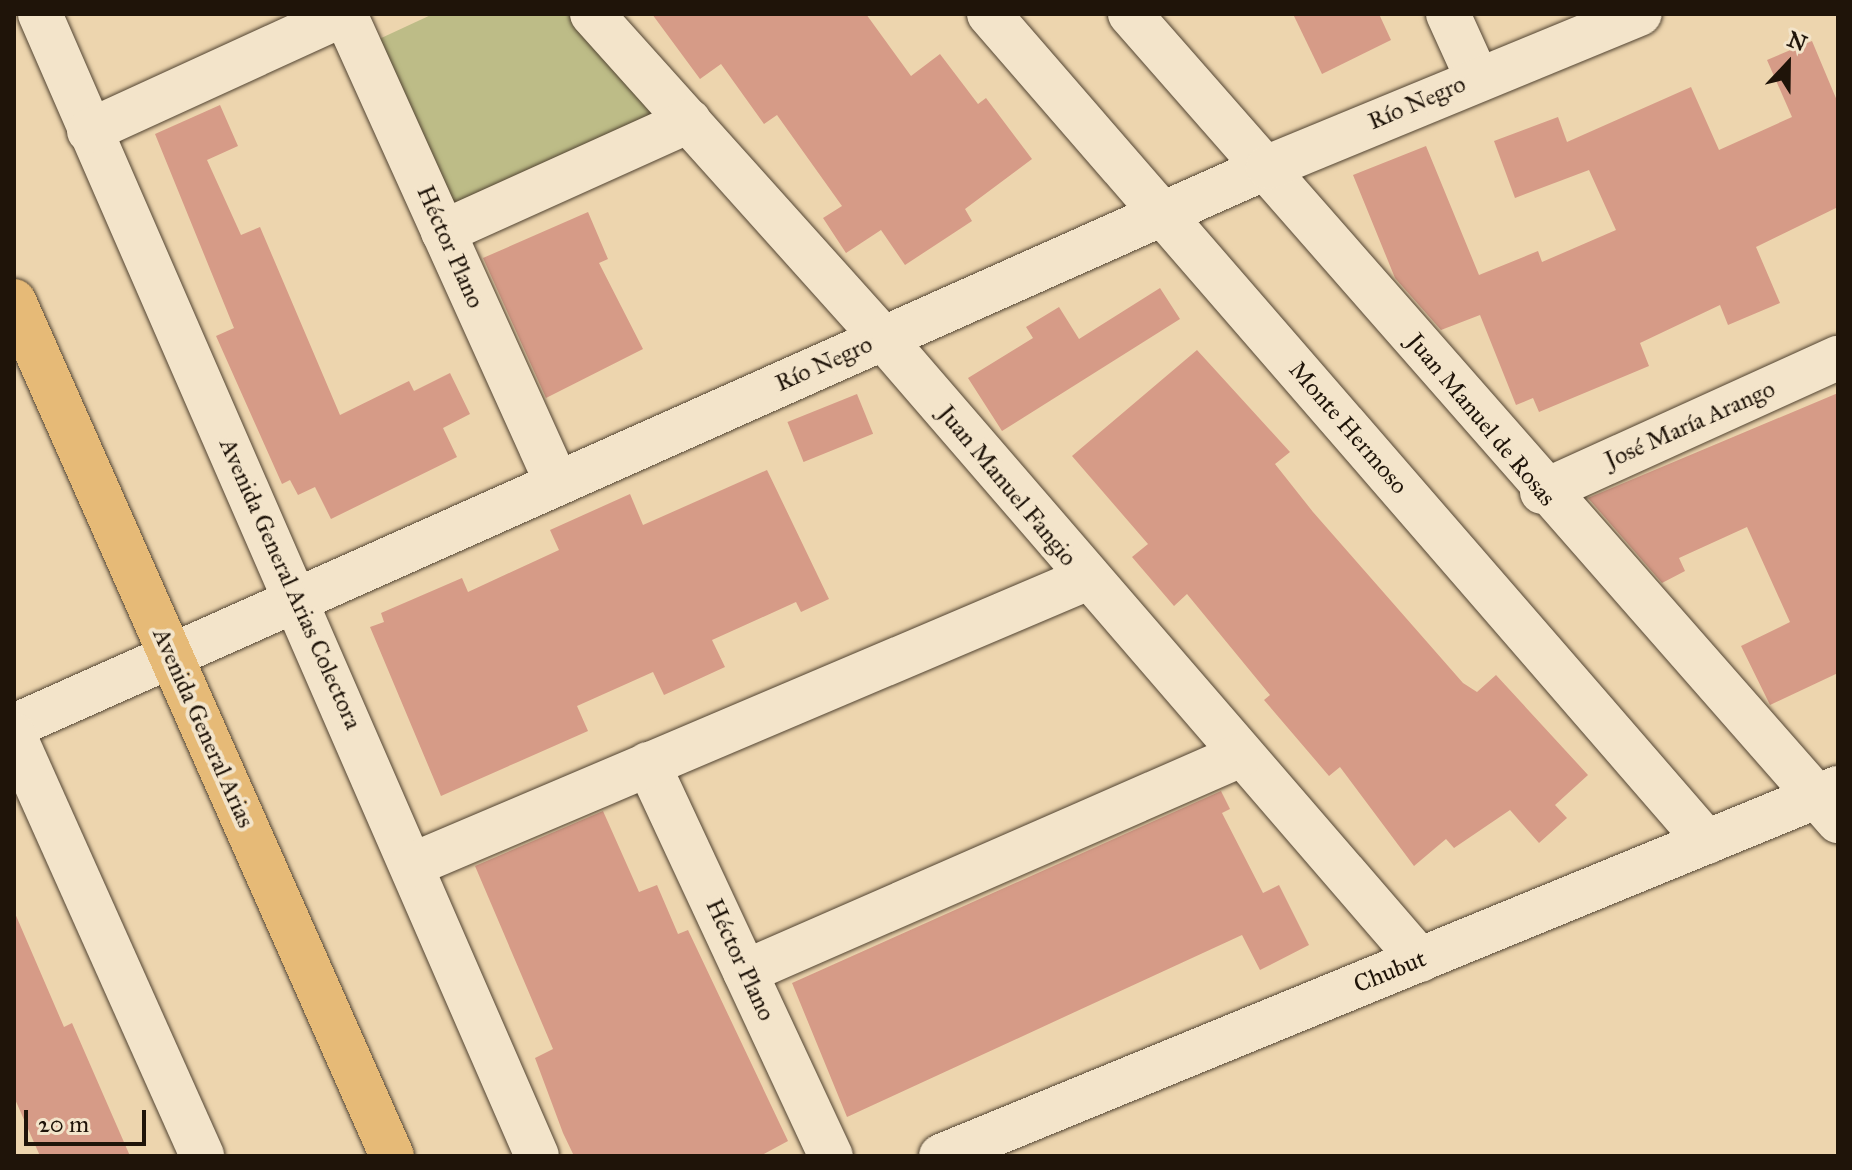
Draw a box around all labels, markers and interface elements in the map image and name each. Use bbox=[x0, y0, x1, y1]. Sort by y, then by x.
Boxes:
north arrow bbox=[1748, 24, 1828, 104]
text: N bbox=[1783, 25, 1811, 57]
street label: Río Negro bbox=[1364, 70, 1470, 136]
street label: Héctor Plano bbox=[410, 181, 490, 313]
street label: Juan Manuel de Rosas bbox=[1400, 328, 1562, 512]
street label: Río Negro bbox=[771, 330, 877, 398]
street label: Monte Hermoso bbox=[1283, 356, 1413, 500]
street label: José María Arango bbox=[1601, 375, 1779, 475]
street label: Juan Manuel Fangio bbox=[931, 400, 1083, 572]
street label: Avenida General Arias Colectora bbox=[213, 434, 367, 734]
street label: Avenida General Arias bbox=[146, 624, 260, 832]
street label: Héctor Plano bbox=[699, 894, 781, 1026]
street label: Chubut bbox=[1350, 945, 1430, 999]
scale bar bbox=[28, 1094, 150, 1144]
text: 20 m bbox=[38, 1109, 89, 1139]

